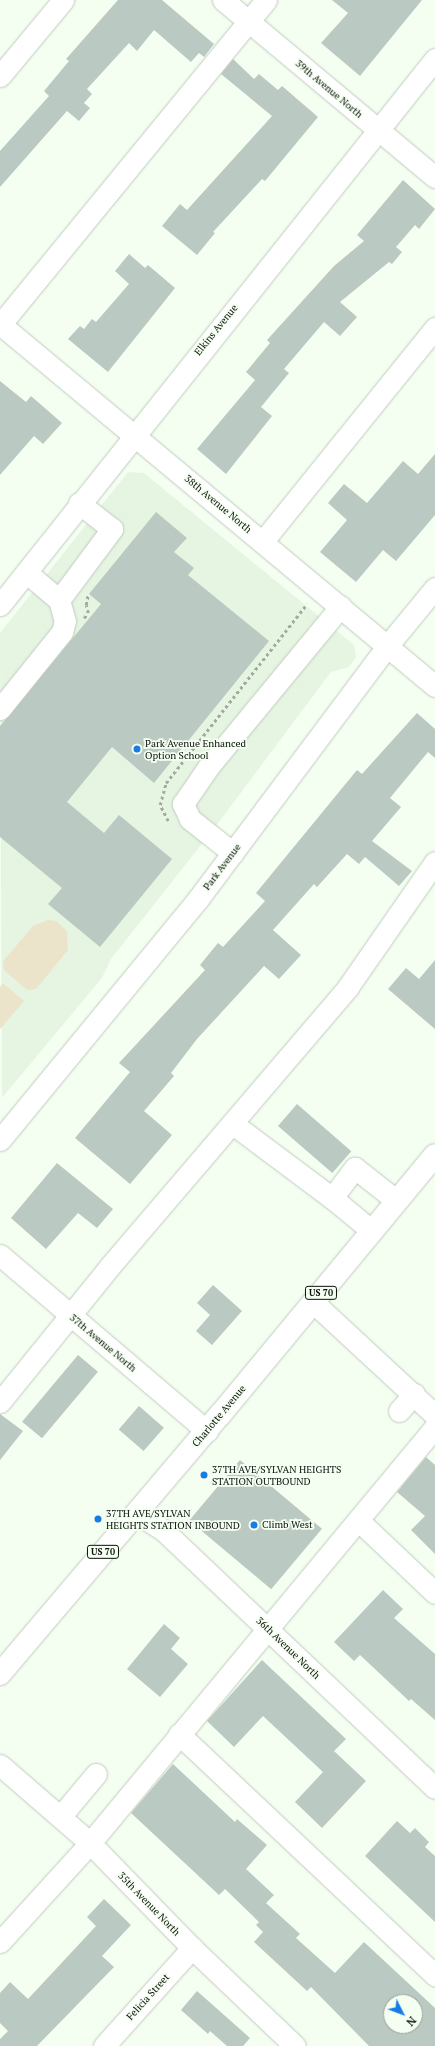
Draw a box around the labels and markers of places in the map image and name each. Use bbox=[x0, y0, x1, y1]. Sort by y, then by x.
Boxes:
place label: Park Avenue Enhanced Option School bbox=[145, 737, 246, 760]
marker: Park Avenue Enhanced Option School bbox=[132, 744, 142, 754]
place label: 37TH AVE/SYLVAN HEIGHTS STATION OUTBOUND bbox=[212, 1463, 341, 1486]
marker: 37TH AVE/SYLVAN HEIGHTS STATION OUTBOUND bbox=[199, 1470, 209, 1480]
place label: 37TH AVE/SYLVAN HEIGHTS STATION INBOUND bbox=[106, 1507, 240, 1530]
marker: 37TH AVE/SYLVAN HEIGHTS STATION INBOUND bbox=[93, 1514, 103, 1524]
place label: Climb West bbox=[262, 1519, 313, 1531]
marker: Climb West bbox=[249, 1520, 259, 1530]

